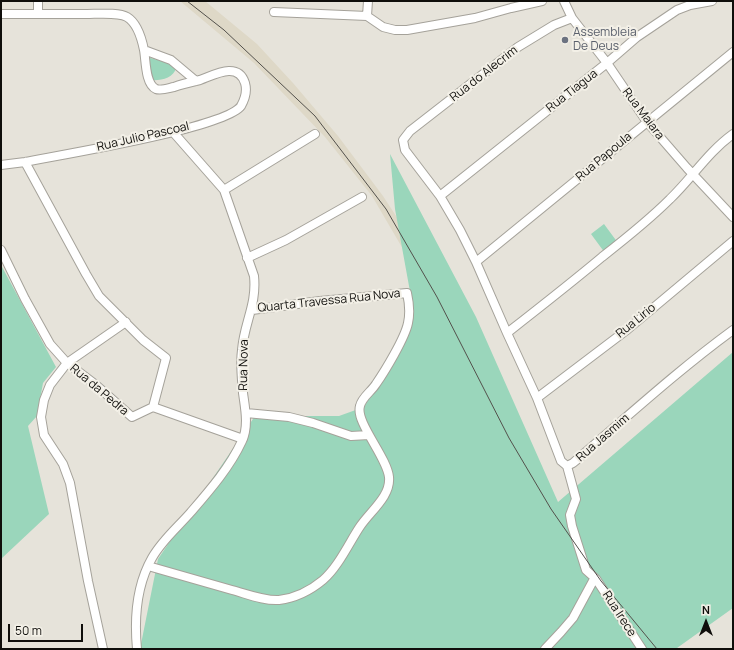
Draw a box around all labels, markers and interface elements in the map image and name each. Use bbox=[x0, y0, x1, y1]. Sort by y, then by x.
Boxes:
place label: Assembleia De Deus bbox=[573, 26, 637, 54]
marker: Assembleia De Deus bbox=[560, 35, 570, 45]
street label: Rua do Alecrim bbox=[447, 43, 521, 105]
street label: Rua Tiagua bbox=[543, 66, 601, 116]
street label: Rua Maiara bbox=[619, 85, 667, 143]
street label: Rua Julio Pascoal bbox=[95, 119, 191, 155]
street label: Rua Papoula bbox=[573, 130, 635, 184]
street label: Quarta Travessa Rua Nova bbox=[257, 286, 401, 316]
street label: Rua Lirio bbox=[613, 301, 659, 341]
street label: Rua Nova bbox=[236, 339, 252, 391]
street label: Rua da Pedra bbox=[67, 361, 131, 419]
street label: Rua Jasmim bbox=[574, 411, 632, 465]
street label: Rua Irece bbox=[599, 589, 639, 639]
north arrow bbox=[686, 602, 726, 642]
text: N bbox=[702, 602, 710, 617]
scale bar bbox=[10, 616, 85, 642]
text: 50 m bbox=[15, 622, 42, 639]

